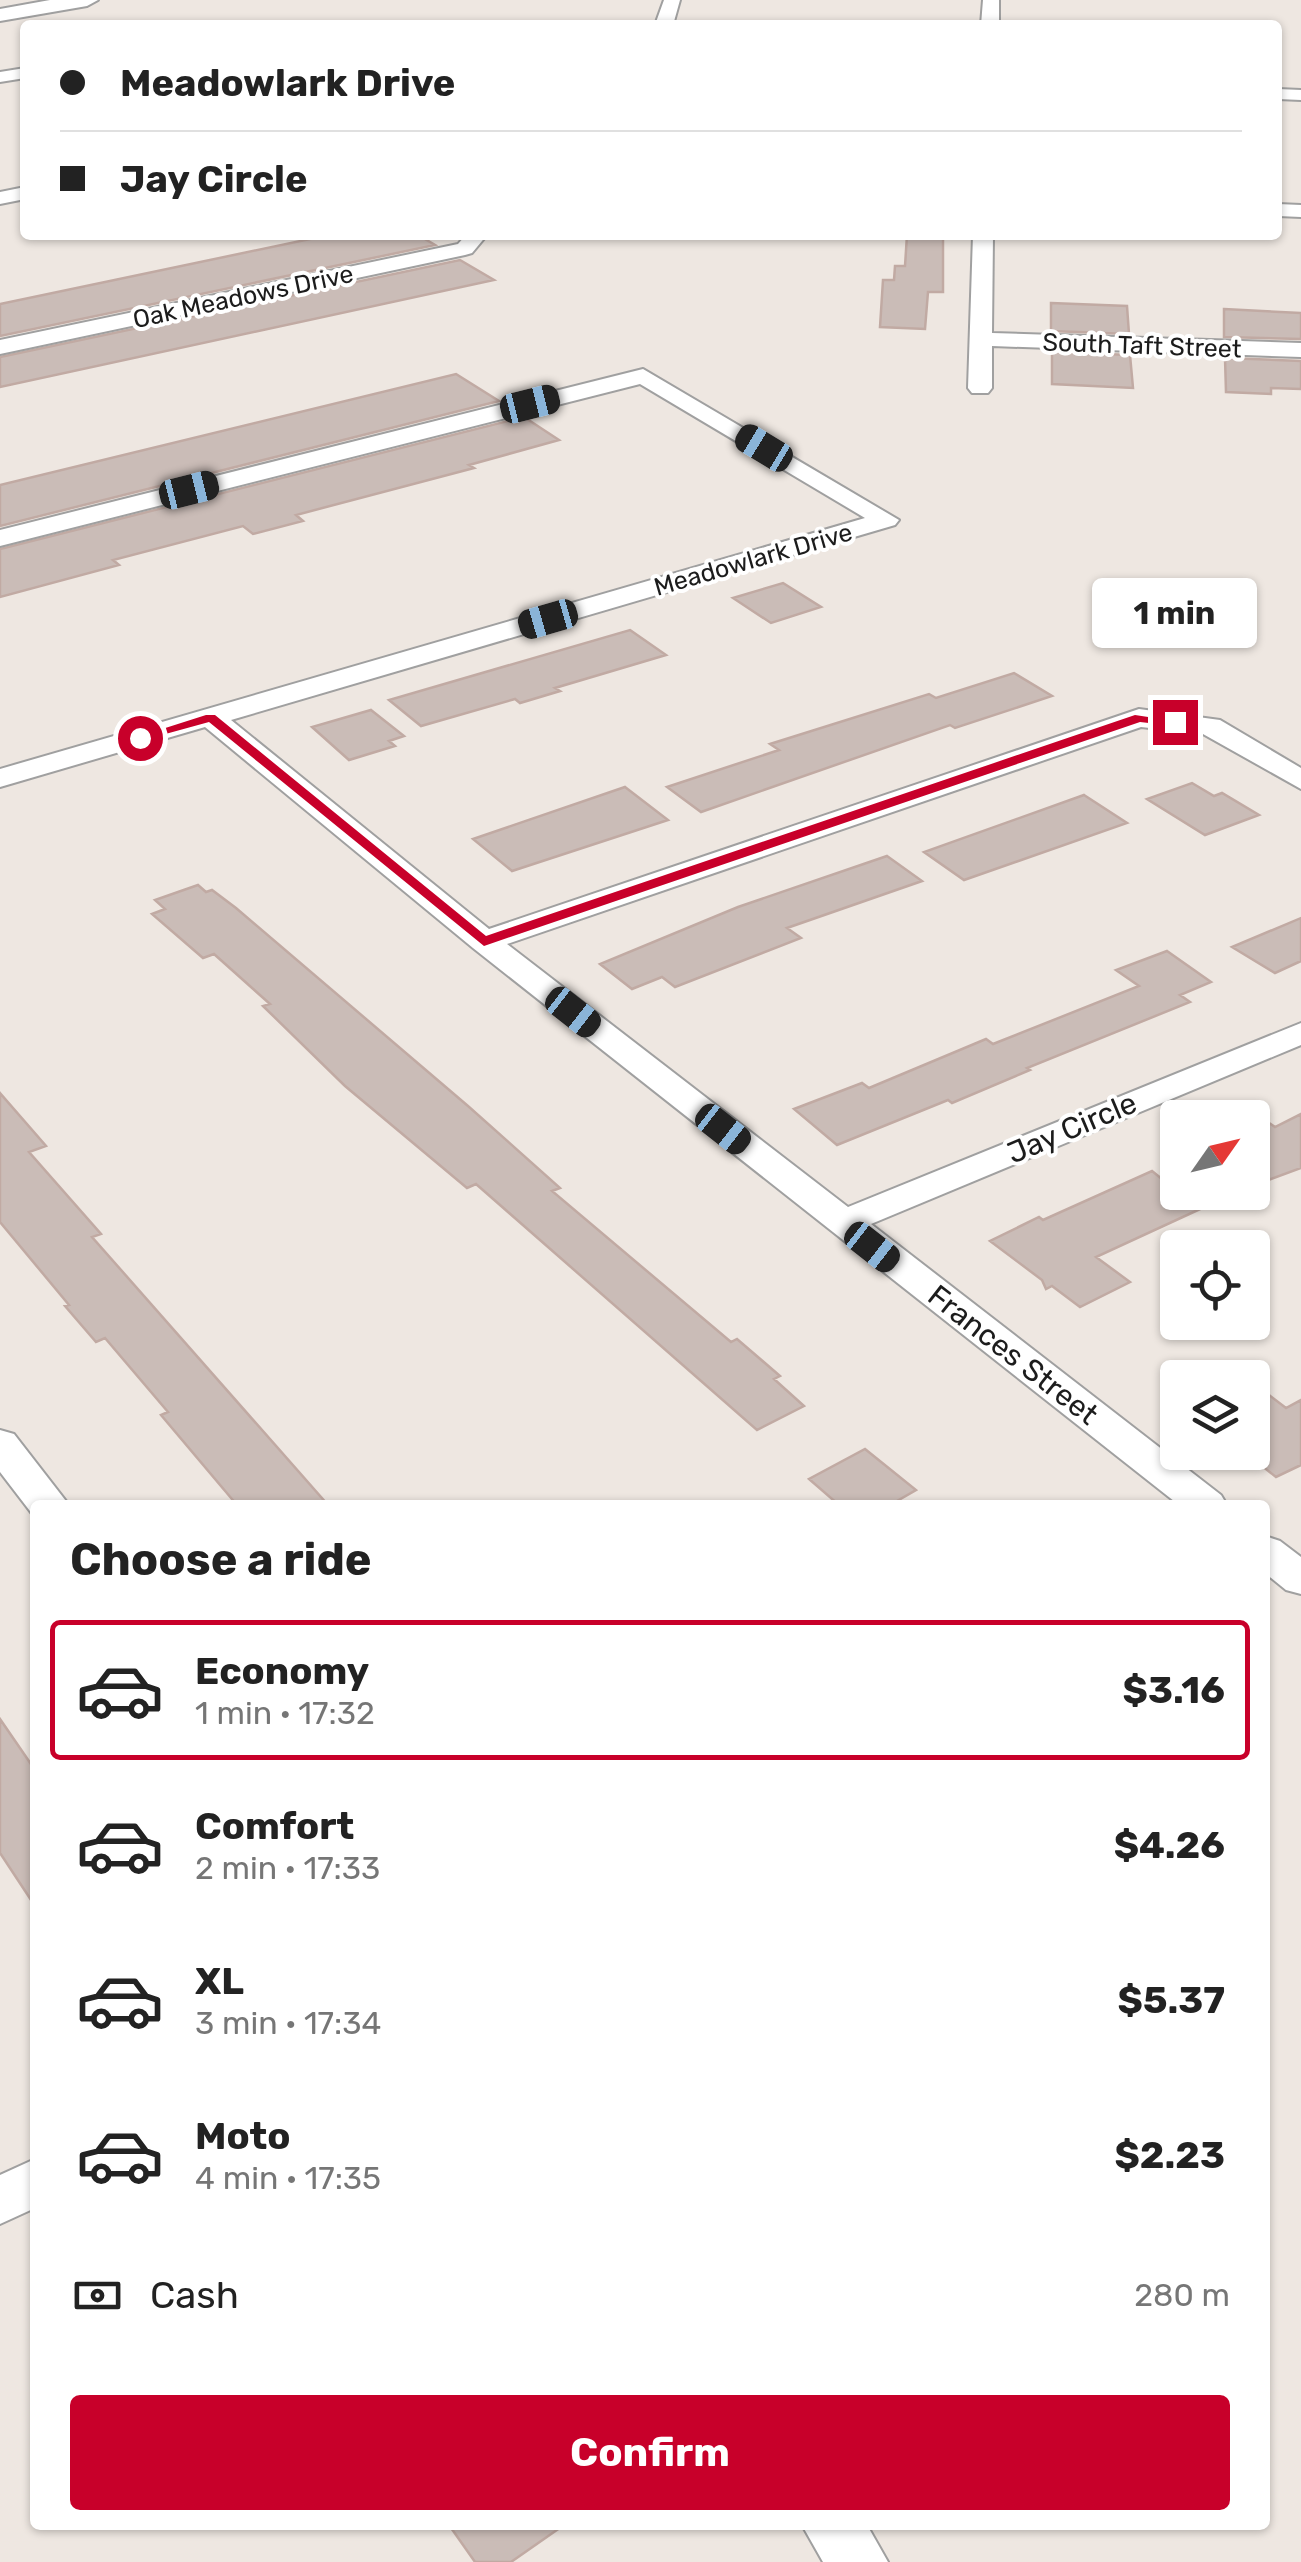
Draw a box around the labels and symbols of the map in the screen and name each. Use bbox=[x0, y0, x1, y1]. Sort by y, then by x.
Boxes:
street label: Oak Meadows Drive bbox=[130, 259, 356, 334]
street label: South Taft Street bbox=[1042, 328, 1242, 363]
car bbox=[497, 382, 563, 426]
car bbox=[731, 420, 797, 476]
car bbox=[156, 468, 222, 512]
street label: Meadowlark Drive bbox=[651, 517, 856, 602]
callout: 1 min bbox=[1092, 577, 1258, 647]
car bbox=[515, 596, 581, 642]
route end bbox=[1153, 700, 1198, 745]
route start bbox=[118, 716, 163, 761]
car bbox=[540, 982, 606, 1042]
street label: Jay Circle bbox=[1002, 1085, 1142, 1171]
car bbox=[690, 1099, 756, 1159]
north arrow bbox=[1160, 1100, 1270, 1210]
car bbox=[839, 1217, 905, 1277]
street label: Frances Street bbox=[921, 1277, 1105, 1433]

